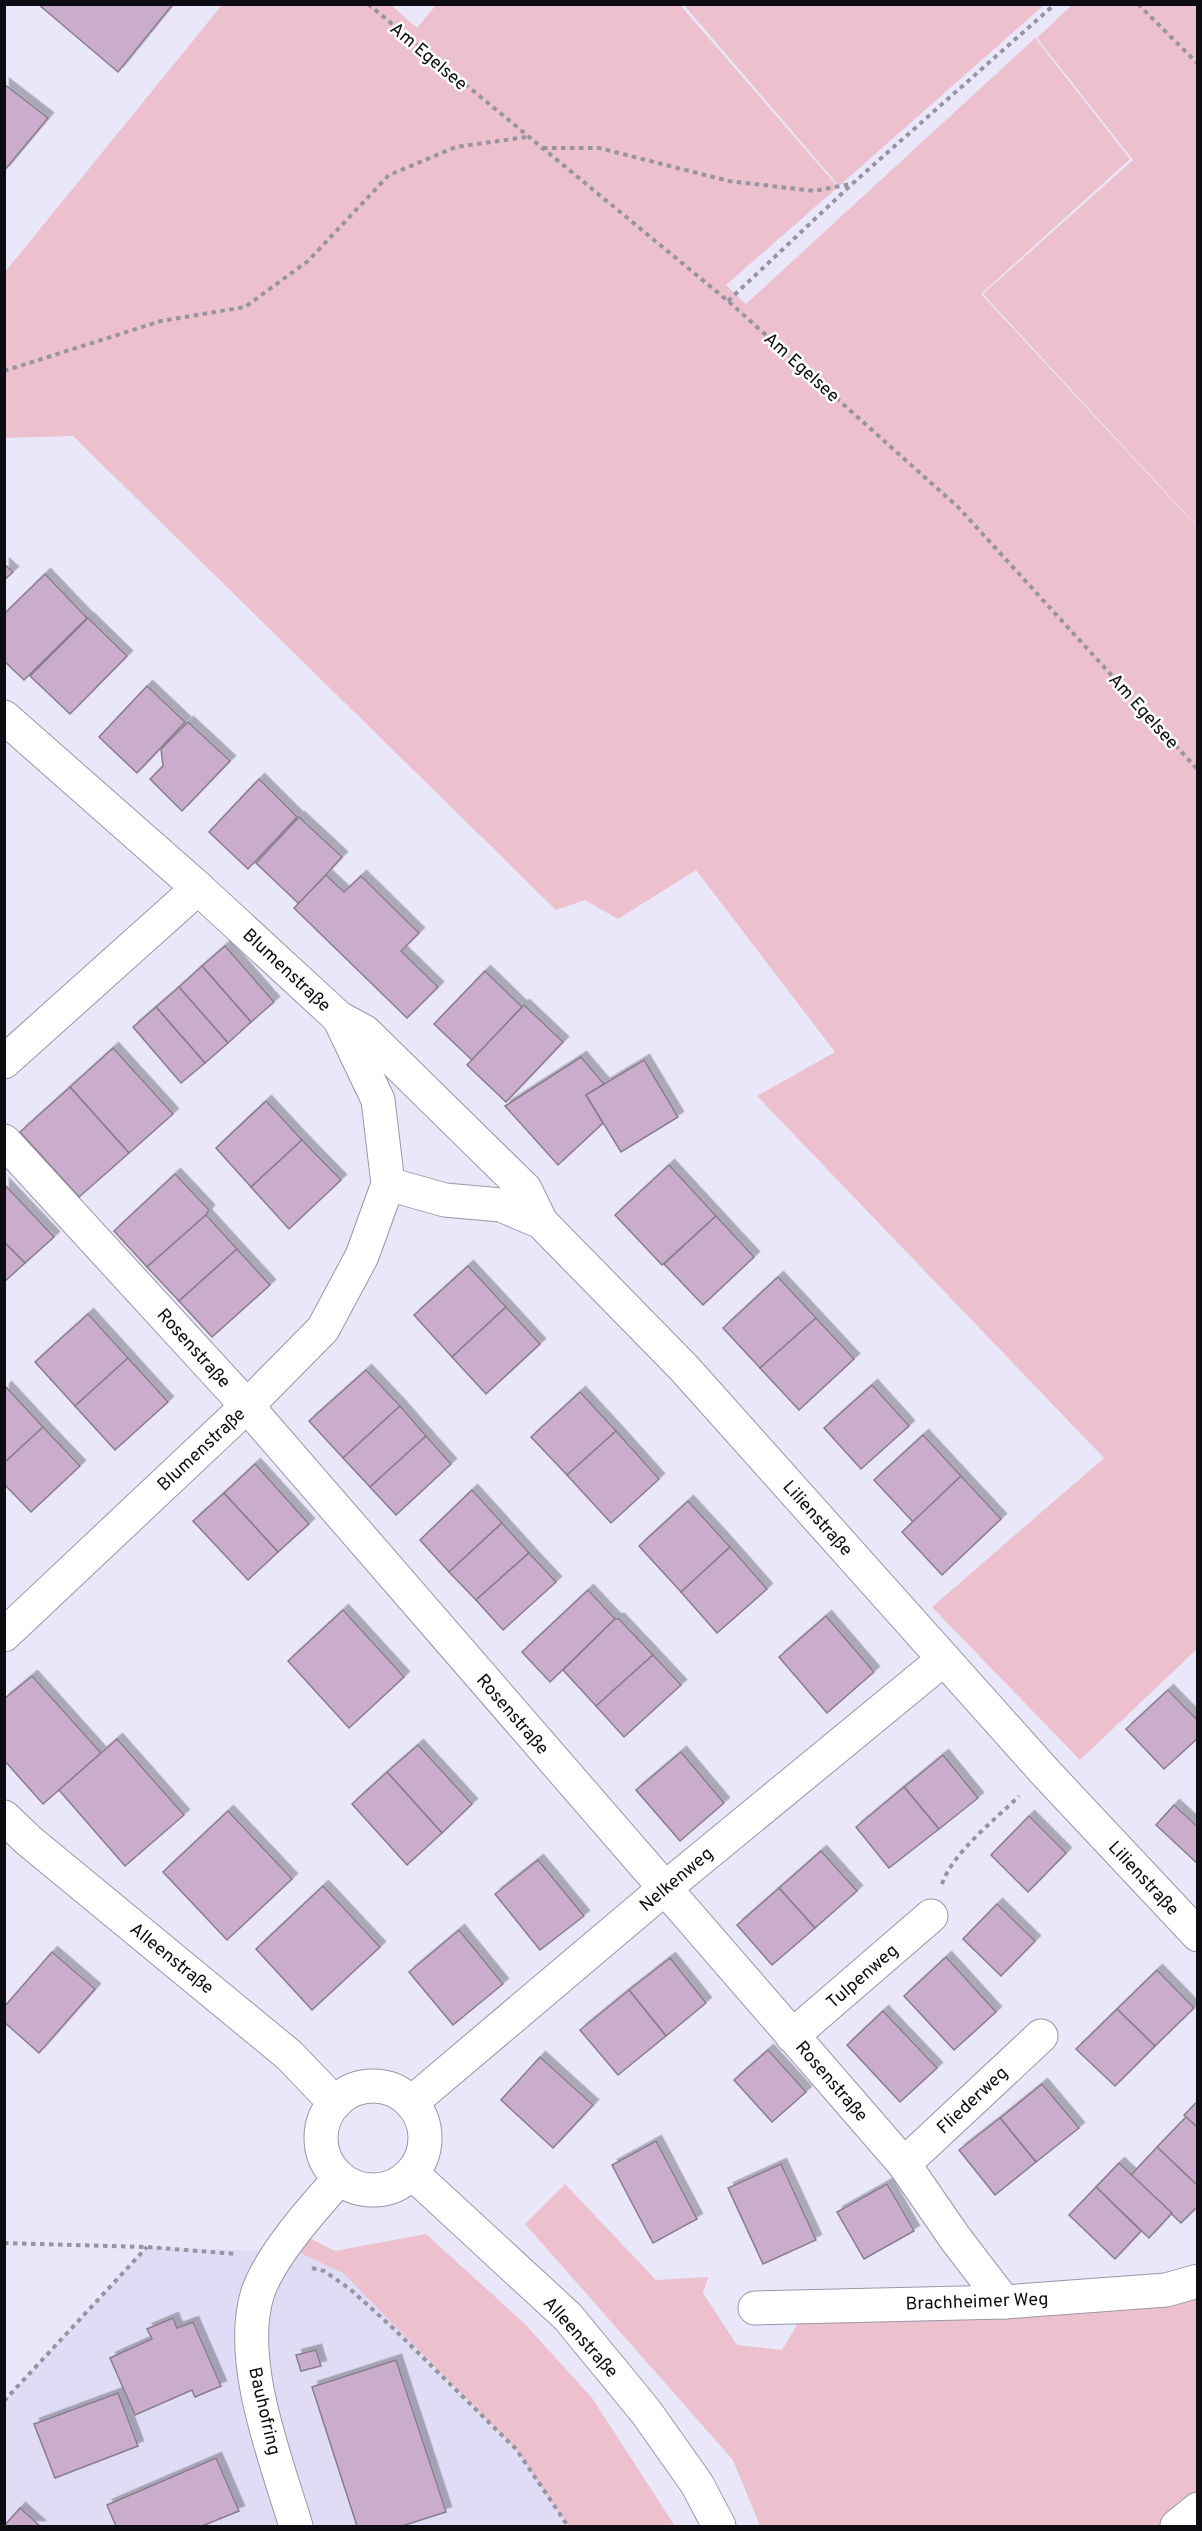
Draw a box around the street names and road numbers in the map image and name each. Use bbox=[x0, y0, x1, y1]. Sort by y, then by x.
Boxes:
street label: Am Egelsee bbox=[385, 18, 472, 96]
street label: Am Egelsee bbox=[758, 328, 844, 408]
street label: Am Egelsee bbox=[1103, 669, 1183, 755]
street label: Blumenstraße bbox=[237, 924, 335, 1018]
street label: Rosenstraße bbox=[151, 1304, 235, 1394]
street label: Blumenstraße bbox=[153, 1403, 251, 1497]
street label: Lilienstraße bbox=[777, 1476, 857, 1562]
street label: Rosenstraße bbox=[470, 1670, 553, 1760]
street label: Lilienstraße bbox=[1102, 1837, 1183, 1921]
street label: Nelkenweg bbox=[636, 1843, 718, 1918]
street label: Alleenstraße bbox=[124, 1918, 218, 2000]
street label: Tulpenweg bbox=[822, 1940, 904, 2015]
street label: Rosenstraße bbox=[789, 2037, 872, 2127]
street label: Fliederweg bbox=[933, 2062, 1014, 2140]
street label: Brachheimer Weg bbox=[905, 2289, 1049, 2316]
street label: Alleenstraße bbox=[537, 2293, 622, 2384]
street label: Bauhofring bbox=[242, 2365, 285, 2458]

